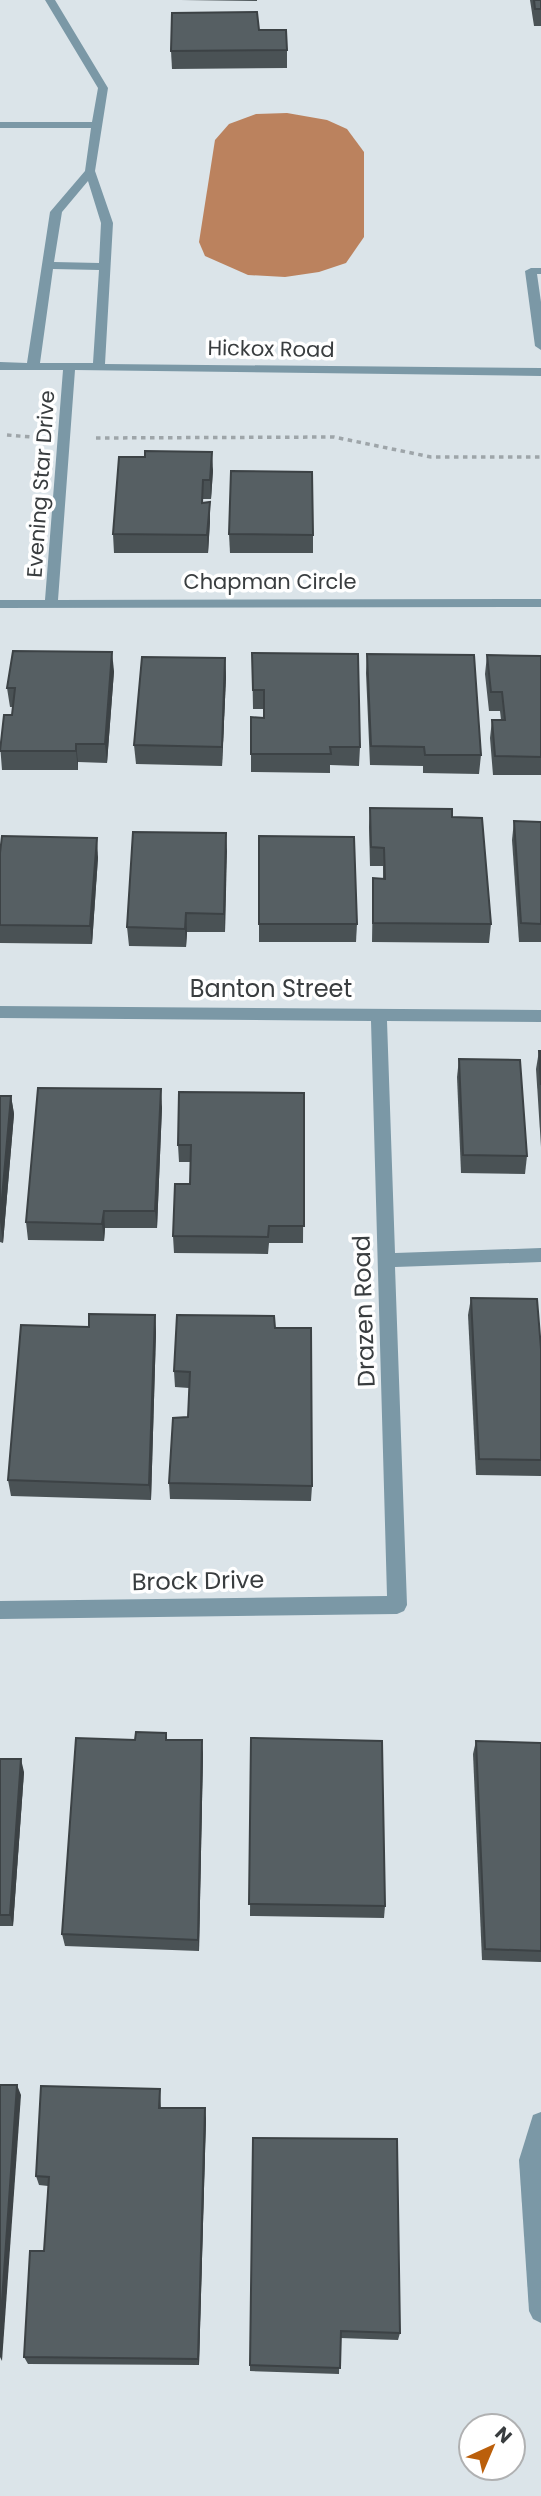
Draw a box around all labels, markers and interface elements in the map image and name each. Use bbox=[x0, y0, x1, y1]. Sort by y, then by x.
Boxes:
street label: Hickox Road bbox=[207, 333, 335, 364]
street label: Evening Star Drive bbox=[19, 389, 62, 579]
street label: Chapman Circle bbox=[183, 567, 357, 596]
street label: Banton Street bbox=[190, 972, 352, 1005]
street label: Drazen Road bbox=[344, 1234, 383, 1388]
street label: Brock Drive bbox=[131, 1563, 265, 1598]
north arrow bbox=[457, 2412, 527, 2482]
text: N bbox=[489, 2420, 518, 2450]

